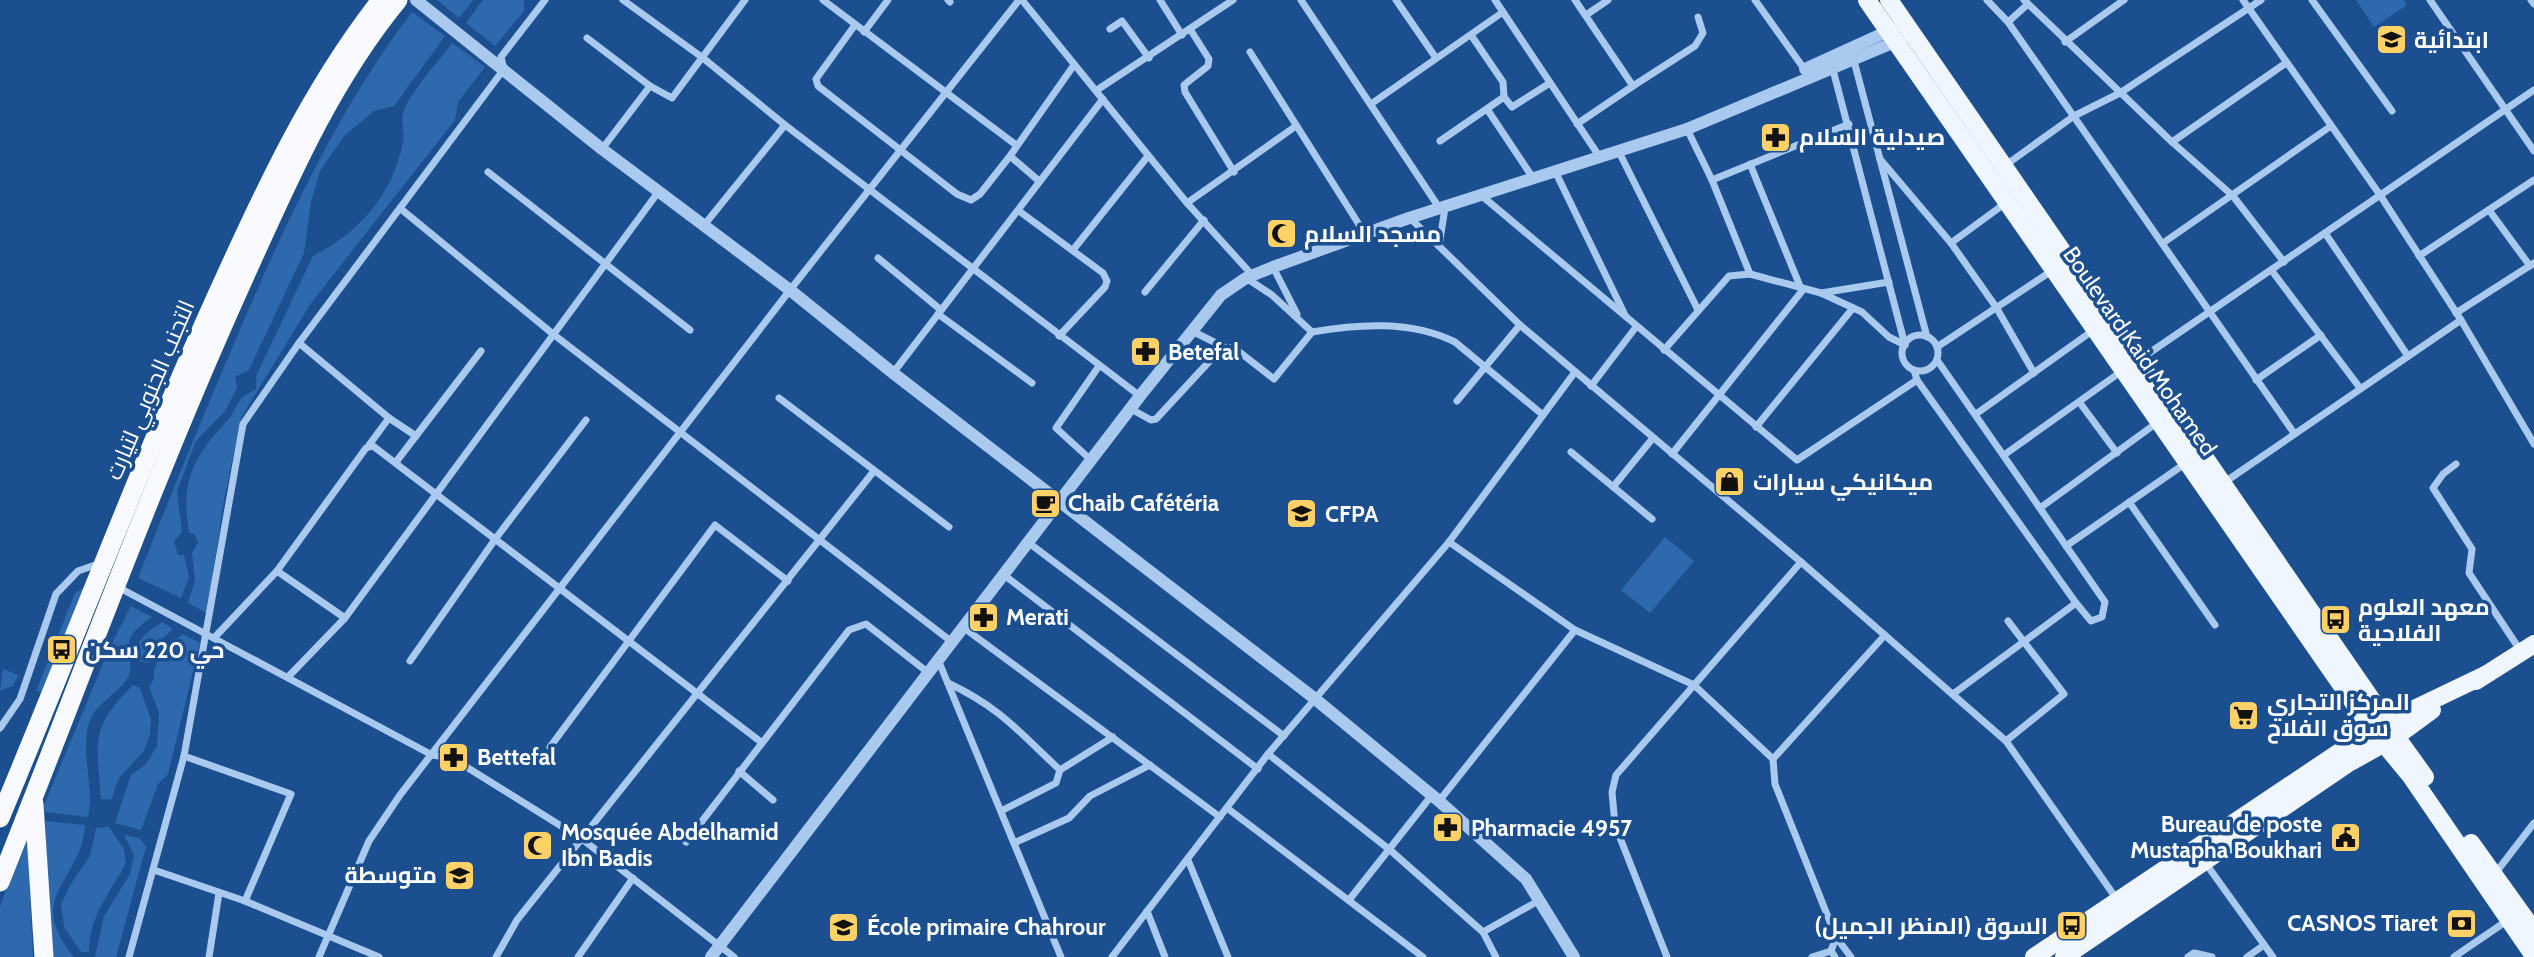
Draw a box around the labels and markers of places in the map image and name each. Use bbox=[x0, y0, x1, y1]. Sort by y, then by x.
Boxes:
school or university icon: ابتدائية bbox=[2374, 23, 2408, 57]
place label: ابتدائية bbox=[2414, 26, 2489, 54]
pharmacy icon: صيدلية السلام bbox=[1759, 120, 1793, 154]
place label: صيدلية السلام bbox=[1799, 123, 1945, 153]
mosque icon: مسجد السلام bbox=[1264, 217, 1298, 251]
place label: مسجد السلام bbox=[1304, 220, 1441, 250]
pharmacy icon: Betefal bbox=[1128, 335, 1162, 369]
place label: Betefal bbox=[1168, 338, 1239, 366]
shop icon: ميكانيكي سيارات bbox=[1713, 465, 1747, 499]
place label: ميكانيكي سيارات bbox=[1753, 468, 1933, 501]
cafe icon: Chaib Cafétéria bbox=[1028, 486, 1062, 520]
place label: Chaib Cafétéria bbox=[1068, 489, 1220, 517]
school or university icon: CFPA bbox=[1285, 497, 1319, 531]
place label: CFPA bbox=[1325, 500, 1379, 528]
place label: معهد العلوم الفلاحية bbox=[2358, 593, 2490, 647]
pharmacy icon: Merati bbox=[966, 600, 1000, 634]
place label: Merati bbox=[1006, 603, 1069, 631]
bus stop icon: معهد العلوم الفلاحية bbox=[2318, 603, 2352, 637]
bus stop icon: حي 220 سكن bbox=[45, 633, 79, 667]
place label: حي 220 سكن bbox=[85, 636, 225, 669]
place label: المركز التجاري سوق الفلاح bbox=[2267, 688, 2410, 744]
supermarket icon: المركز التجاري سوق الفلاح bbox=[2227, 698, 2261, 732]
pharmacy icon: Bettefal bbox=[437, 740, 471, 774]
place label: Bettefal bbox=[477, 743, 556, 771]
place label: Bureau de poste Mustapha Boukhari bbox=[2130, 810, 2322, 864]
pharmacy icon: Pharmacie 4957 bbox=[1431, 811, 1465, 845]
place label: Pharmacie 4957 bbox=[1471, 814, 1632, 842]
place label: Mosquée Abdelhamid Ibn Badis bbox=[561, 818, 779, 872]
public building icon: Bureau de poste Mustapha Boukhari bbox=[2328, 820, 2362, 854]
mosque icon: Mosquée Abdelhamid Ibn Badis bbox=[521, 828, 555, 862]
school or university icon: متوسطة bbox=[443, 858, 477, 892]
place label: متوسطة bbox=[344, 861, 437, 889]
bank icon: CASNOS Tiaret bbox=[2444, 906, 2478, 940]
bus stop icon: السوق (المنظر الجميل) bbox=[2054, 909, 2088, 943]
place label: CASNOS Tiaret bbox=[2287, 909, 2438, 937]
school or university icon: École primaire Chahrour bbox=[827, 910, 861, 944]
place label: السوق (المنظر الجميل) bbox=[1815, 912, 2048, 940]
place label: École primaire Chahrour bbox=[867, 913, 1106, 941]

